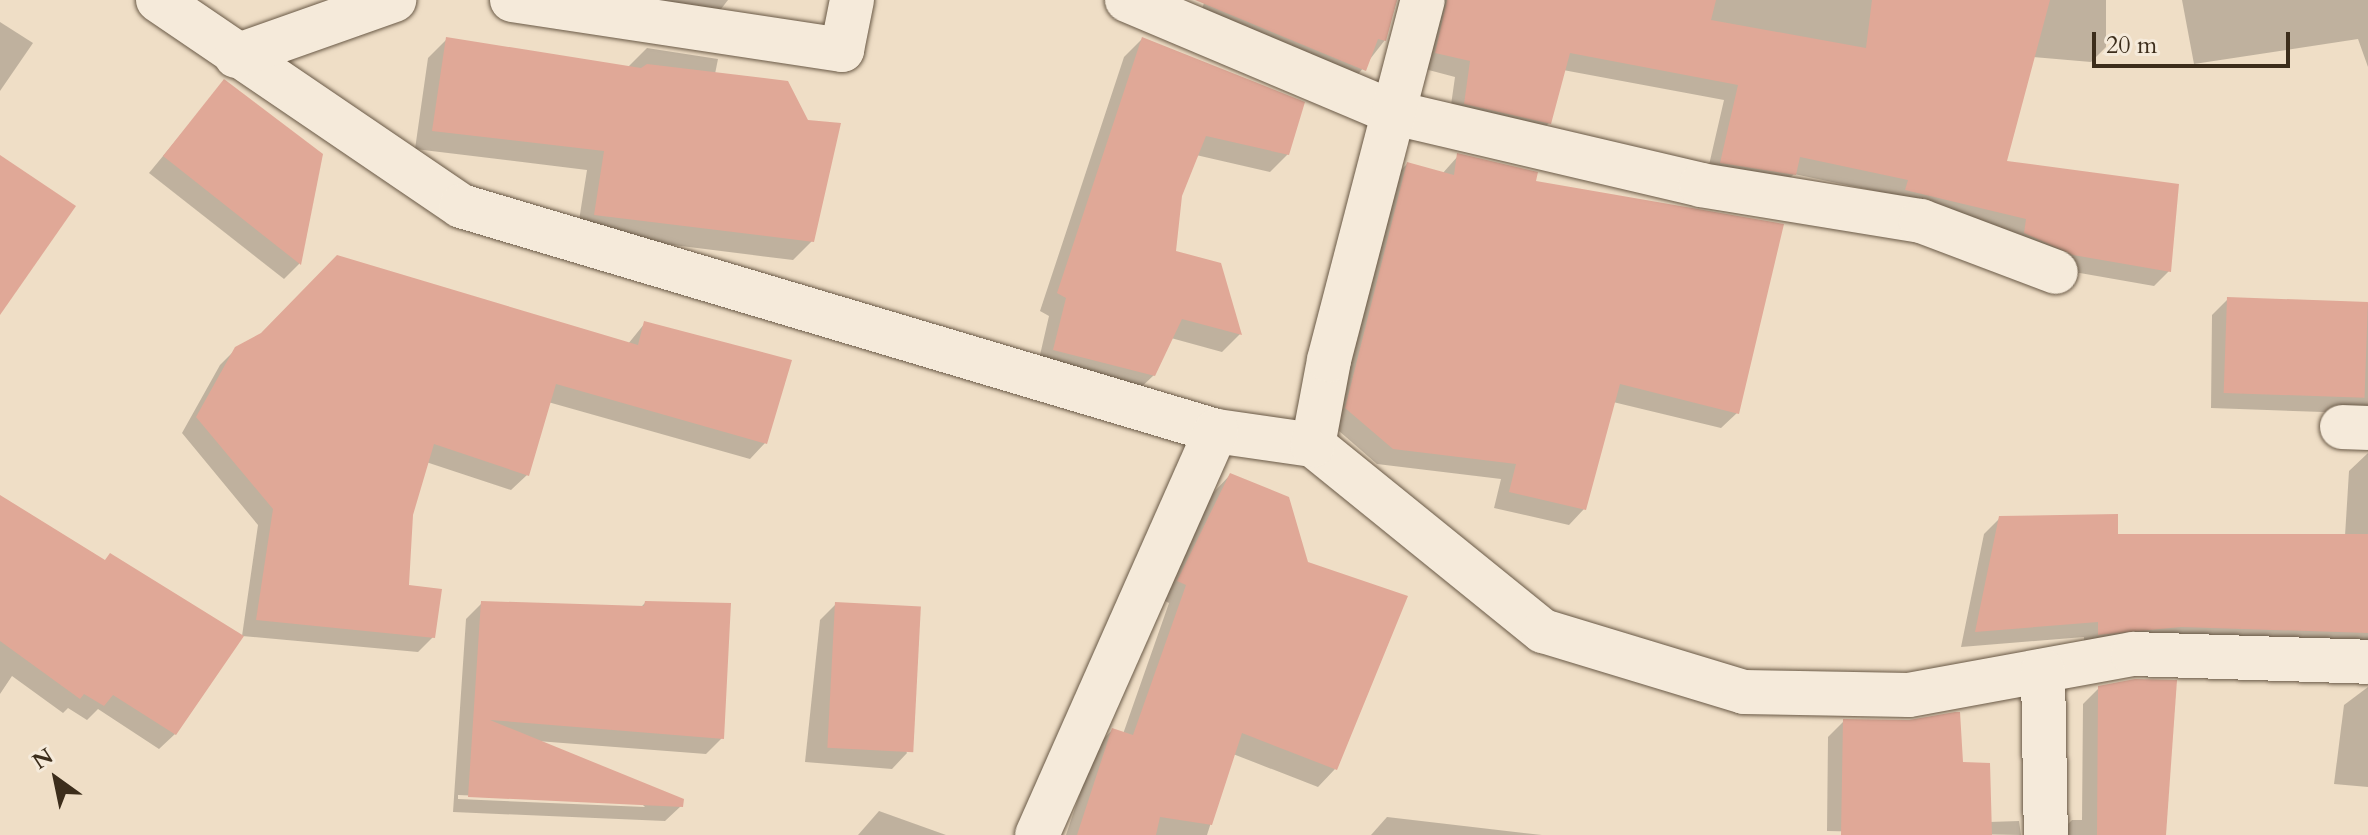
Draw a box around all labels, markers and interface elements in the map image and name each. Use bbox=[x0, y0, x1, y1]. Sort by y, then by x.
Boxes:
scale bar bbox=[2096, 16, 2294, 66]
text: 20 m bbox=[2106, 29, 2157, 62]
north arrow bbox=[16, 739, 96, 819]
text: N bbox=[27, 741, 59, 777]

